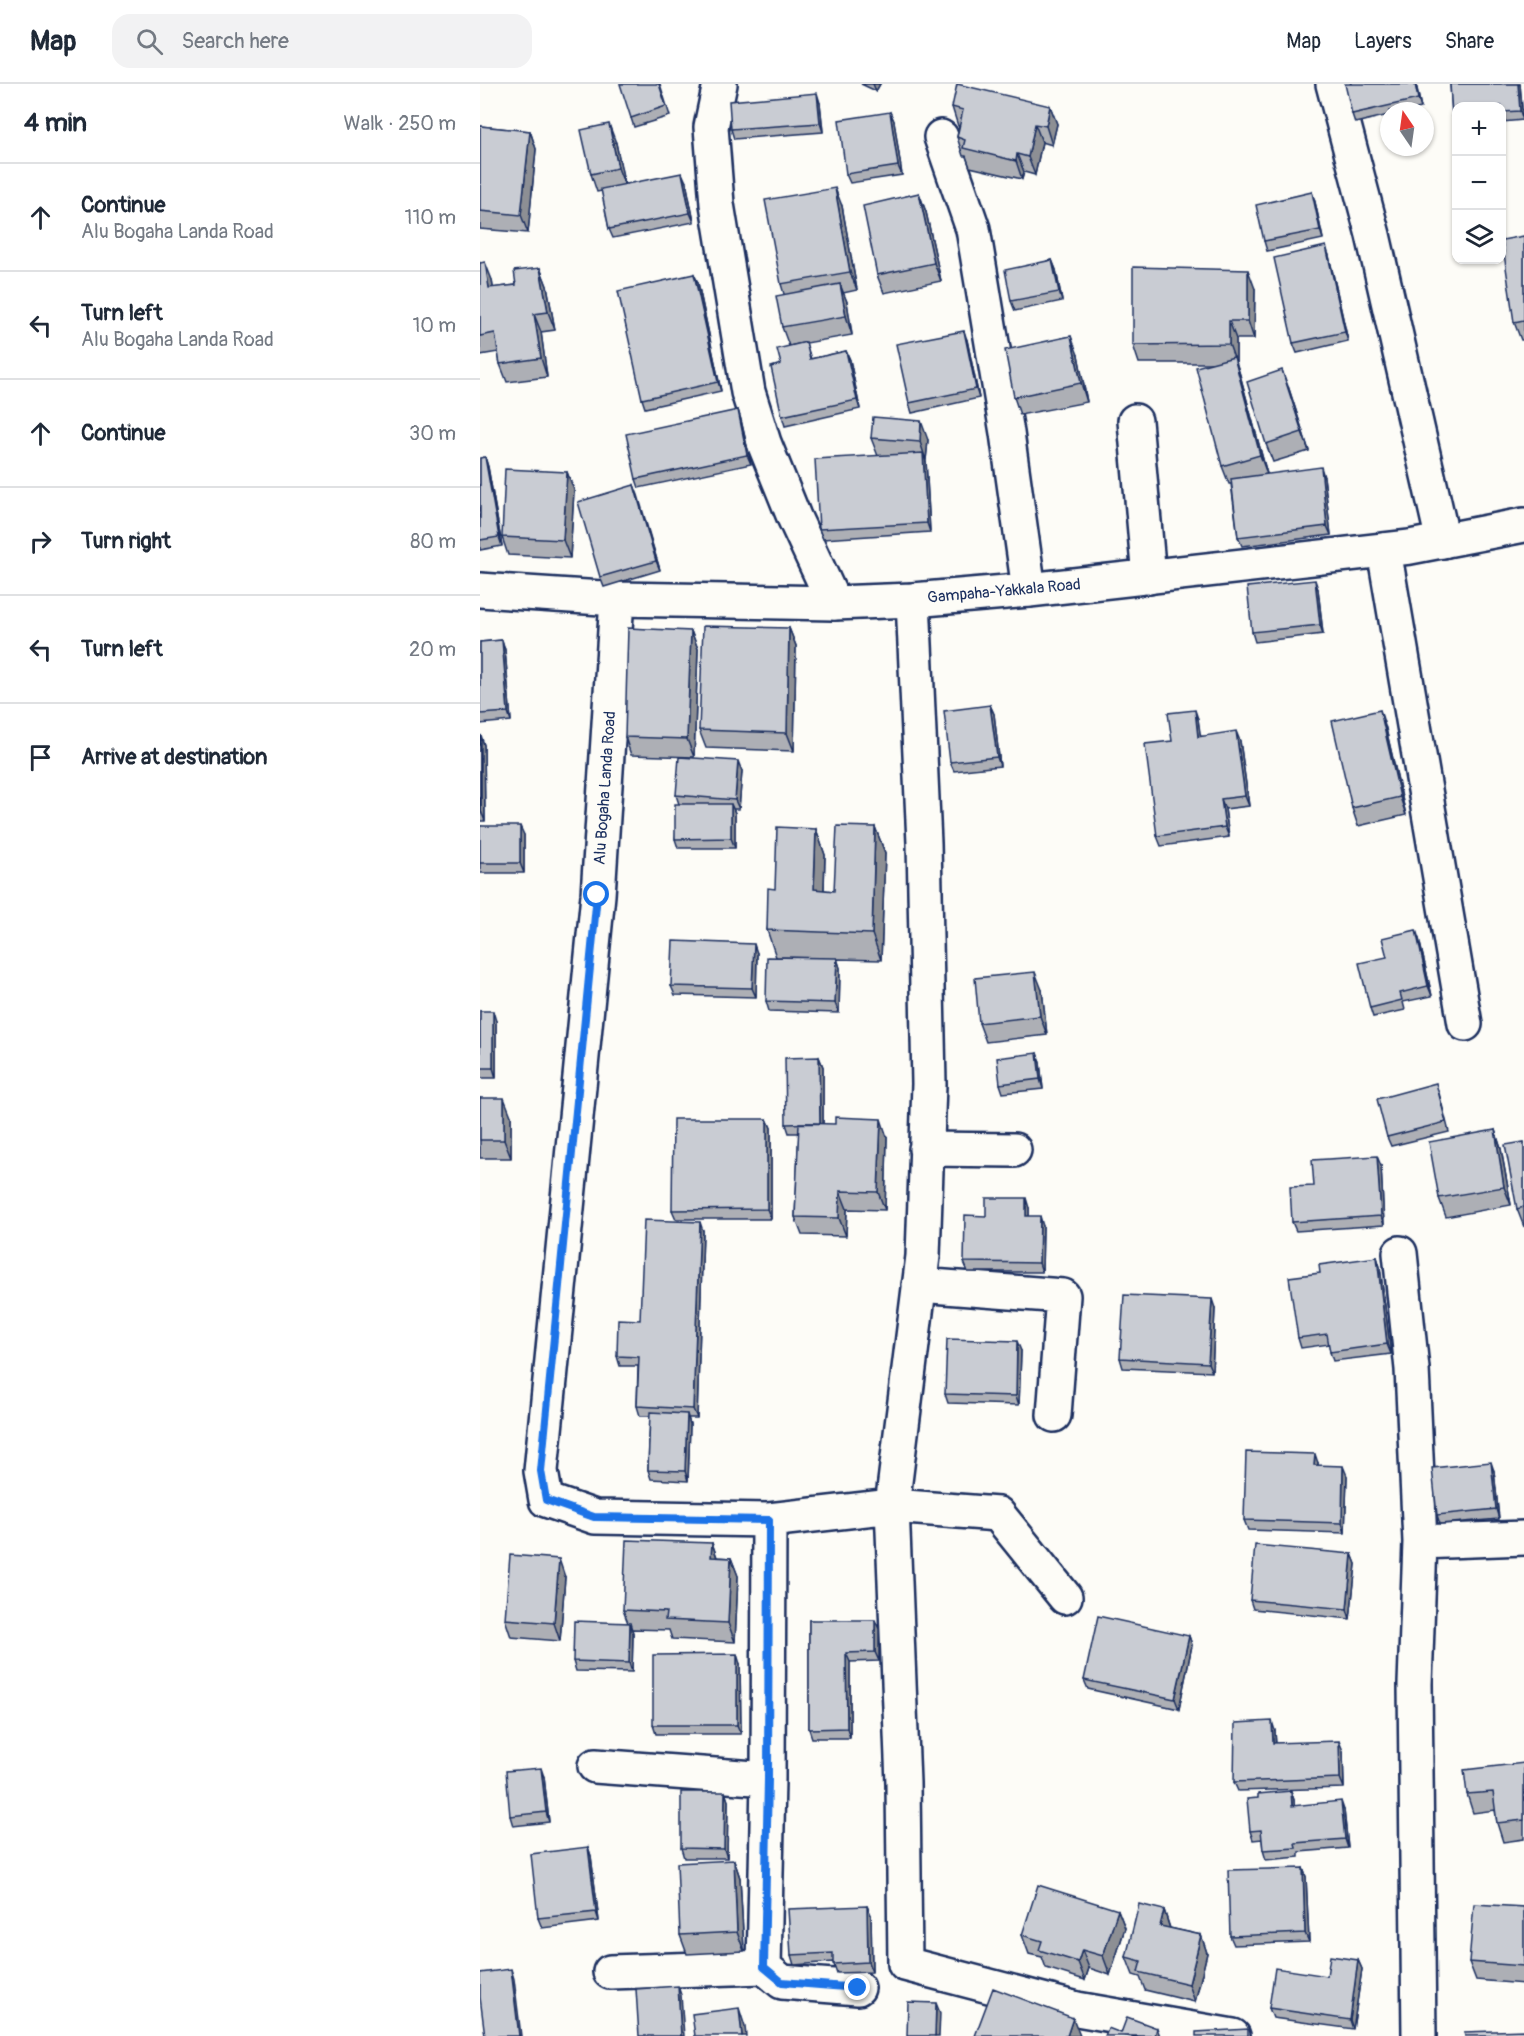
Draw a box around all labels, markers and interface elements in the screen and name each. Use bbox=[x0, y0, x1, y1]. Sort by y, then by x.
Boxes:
search box bbox=[112, 14, 532, 68]
text: Map bbox=[30, 24, 76, 59]
icon: search bbox=[133, 25, 166, 58]
text: Search here bbox=[181, 27, 289, 55]
text: Map bbox=[1286, 28, 1321, 55]
text: Layers bbox=[1354, 28, 1412, 55]
text: Share bbox=[1445, 28, 1494, 55]
north arrow bbox=[1380, 102, 1434, 156]
map controls bbox=[1452, 102, 1506, 264]
button: + bbox=[1452, 102, 1506, 156]
text: 4 min bbox=[24, 107, 87, 139]
text: Walk · 250 m bbox=[344, 111, 456, 136]
button: − bbox=[1452, 156, 1506, 210]
text: Continue bbox=[81, 191, 165, 219]
icon: ahead bbox=[24, 201, 57, 234]
text: 110 m bbox=[405, 205, 456, 230]
button: layers bbox=[1452, 210, 1506, 264]
text: Alu Bogaha Landa Road bbox=[81, 219, 274, 244]
text: Turn left bbox=[81, 299, 163, 327]
icon: left bbox=[24, 309, 57, 342]
text: 10 m bbox=[412, 313, 456, 338]
text: Alu Bogaha Landa Road bbox=[81, 327, 274, 352]
icon: ahead bbox=[24, 417, 57, 450]
text: Continue bbox=[81, 419, 165, 447]
text: 30 m bbox=[409, 421, 456, 446]
icon: right bbox=[24, 525, 57, 558]
text: Turn right bbox=[81, 527, 171, 555]
text: 80 m bbox=[410, 529, 456, 554]
street label: Gampaha-Yakkala Road bbox=[927, 574, 1081, 608]
icon: left bbox=[24, 633, 57, 666]
text: Turn left bbox=[81, 635, 163, 663]
text: 20 m bbox=[409, 637, 456, 662]
street label: Alu Bogaha Landa Road bbox=[590, 710, 620, 866]
icon: arrive bbox=[24, 741, 57, 774]
text: Arrive at destination bbox=[81, 743, 267, 771]
route start bbox=[583, 881, 609, 907]
route end bbox=[844, 1974, 870, 2000]

